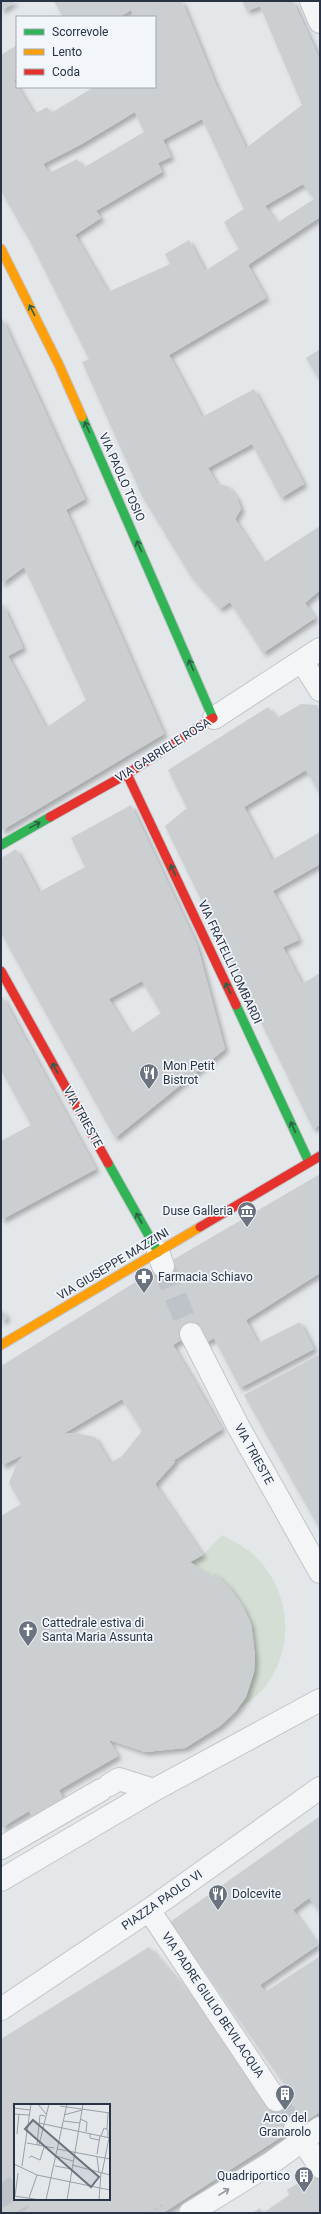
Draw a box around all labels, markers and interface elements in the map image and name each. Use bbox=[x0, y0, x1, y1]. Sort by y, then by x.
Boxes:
legend bbox=[16, 16, 156, 88]
text: Scorrevole bbox=[52, 25, 108, 39]
text: Lento bbox=[52, 45, 82, 59]
text: Coda bbox=[52, 65, 80, 79]
one-way arrow bbox=[28, 304, 35, 316]
one-way arrow bbox=[83, 422, 90, 434]
street label: VIA PAOLO TOSIO bbox=[96, 430, 148, 524]
one-way arrow bbox=[135, 541, 142, 553]
one-way arrow bbox=[187, 660, 195, 672]
street label: VIA GABRIELE ROSA bbox=[113, 715, 213, 785]
one-way arrow bbox=[29, 821, 41, 829]
one-way arrow bbox=[169, 865, 176, 877]
street label: VIA FRATELLI LOMBARDI bbox=[195, 898, 265, 1026]
one-way arrow bbox=[224, 982, 231, 994]
place label: Mon Petit Bistrot bbox=[163, 1059, 215, 1087]
one-way arrow bbox=[51, 1062, 59, 1074]
restaurant icon: Mon Petit Bistrot bbox=[138, 1062, 160, 1090]
street label: VIA TRIESTE bbox=[61, 1084, 106, 1150]
one-way arrow bbox=[289, 1121, 296, 1133]
museum icon: Duse Galleria bbox=[236, 1200, 258, 1228]
place label: Duse Galleria bbox=[163, 1204, 233, 1218]
one-way arrow bbox=[135, 1212, 143, 1224]
street label: VIA GIUSEPPE MAZZINI bbox=[55, 1225, 171, 1303]
pharmacy icon: Farmacia Schiavo bbox=[133, 1266, 155, 1294]
place label: Farmacia Schiavo bbox=[158, 1270, 253, 1284]
street label: VIA TRIESTE bbox=[232, 1421, 277, 1487]
place label: Cattedrale estiva di Santa Maria Assunta bbox=[42, 1616, 153, 1644]
church icon: Cattedrale estiva di Santa Maria Assunta bbox=[17, 1619, 39, 1647]
street label: PIAZZA PAOLO VI bbox=[119, 1867, 205, 1933]
restaurant icon: Dolcevite bbox=[207, 1883, 229, 1911]
place label: Dolcevite bbox=[232, 1887, 281, 1901]
street label: VIA PADRE GIULIO BEVILACQUA bbox=[159, 1929, 267, 2081]
building icon: Arco del Granarolo bbox=[274, 2083, 296, 2111]
inset map bbox=[14, 2104, 110, 2200]
place label: Arco del Granarolo bbox=[259, 2111, 311, 2139]
building icon: Quadriportico bbox=[293, 2165, 315, 2193]
place label: Quadriportico bbox=[217, 2169, 290, 2183]
one-way arrow bbox=[218, 2188, 229, 2197]

